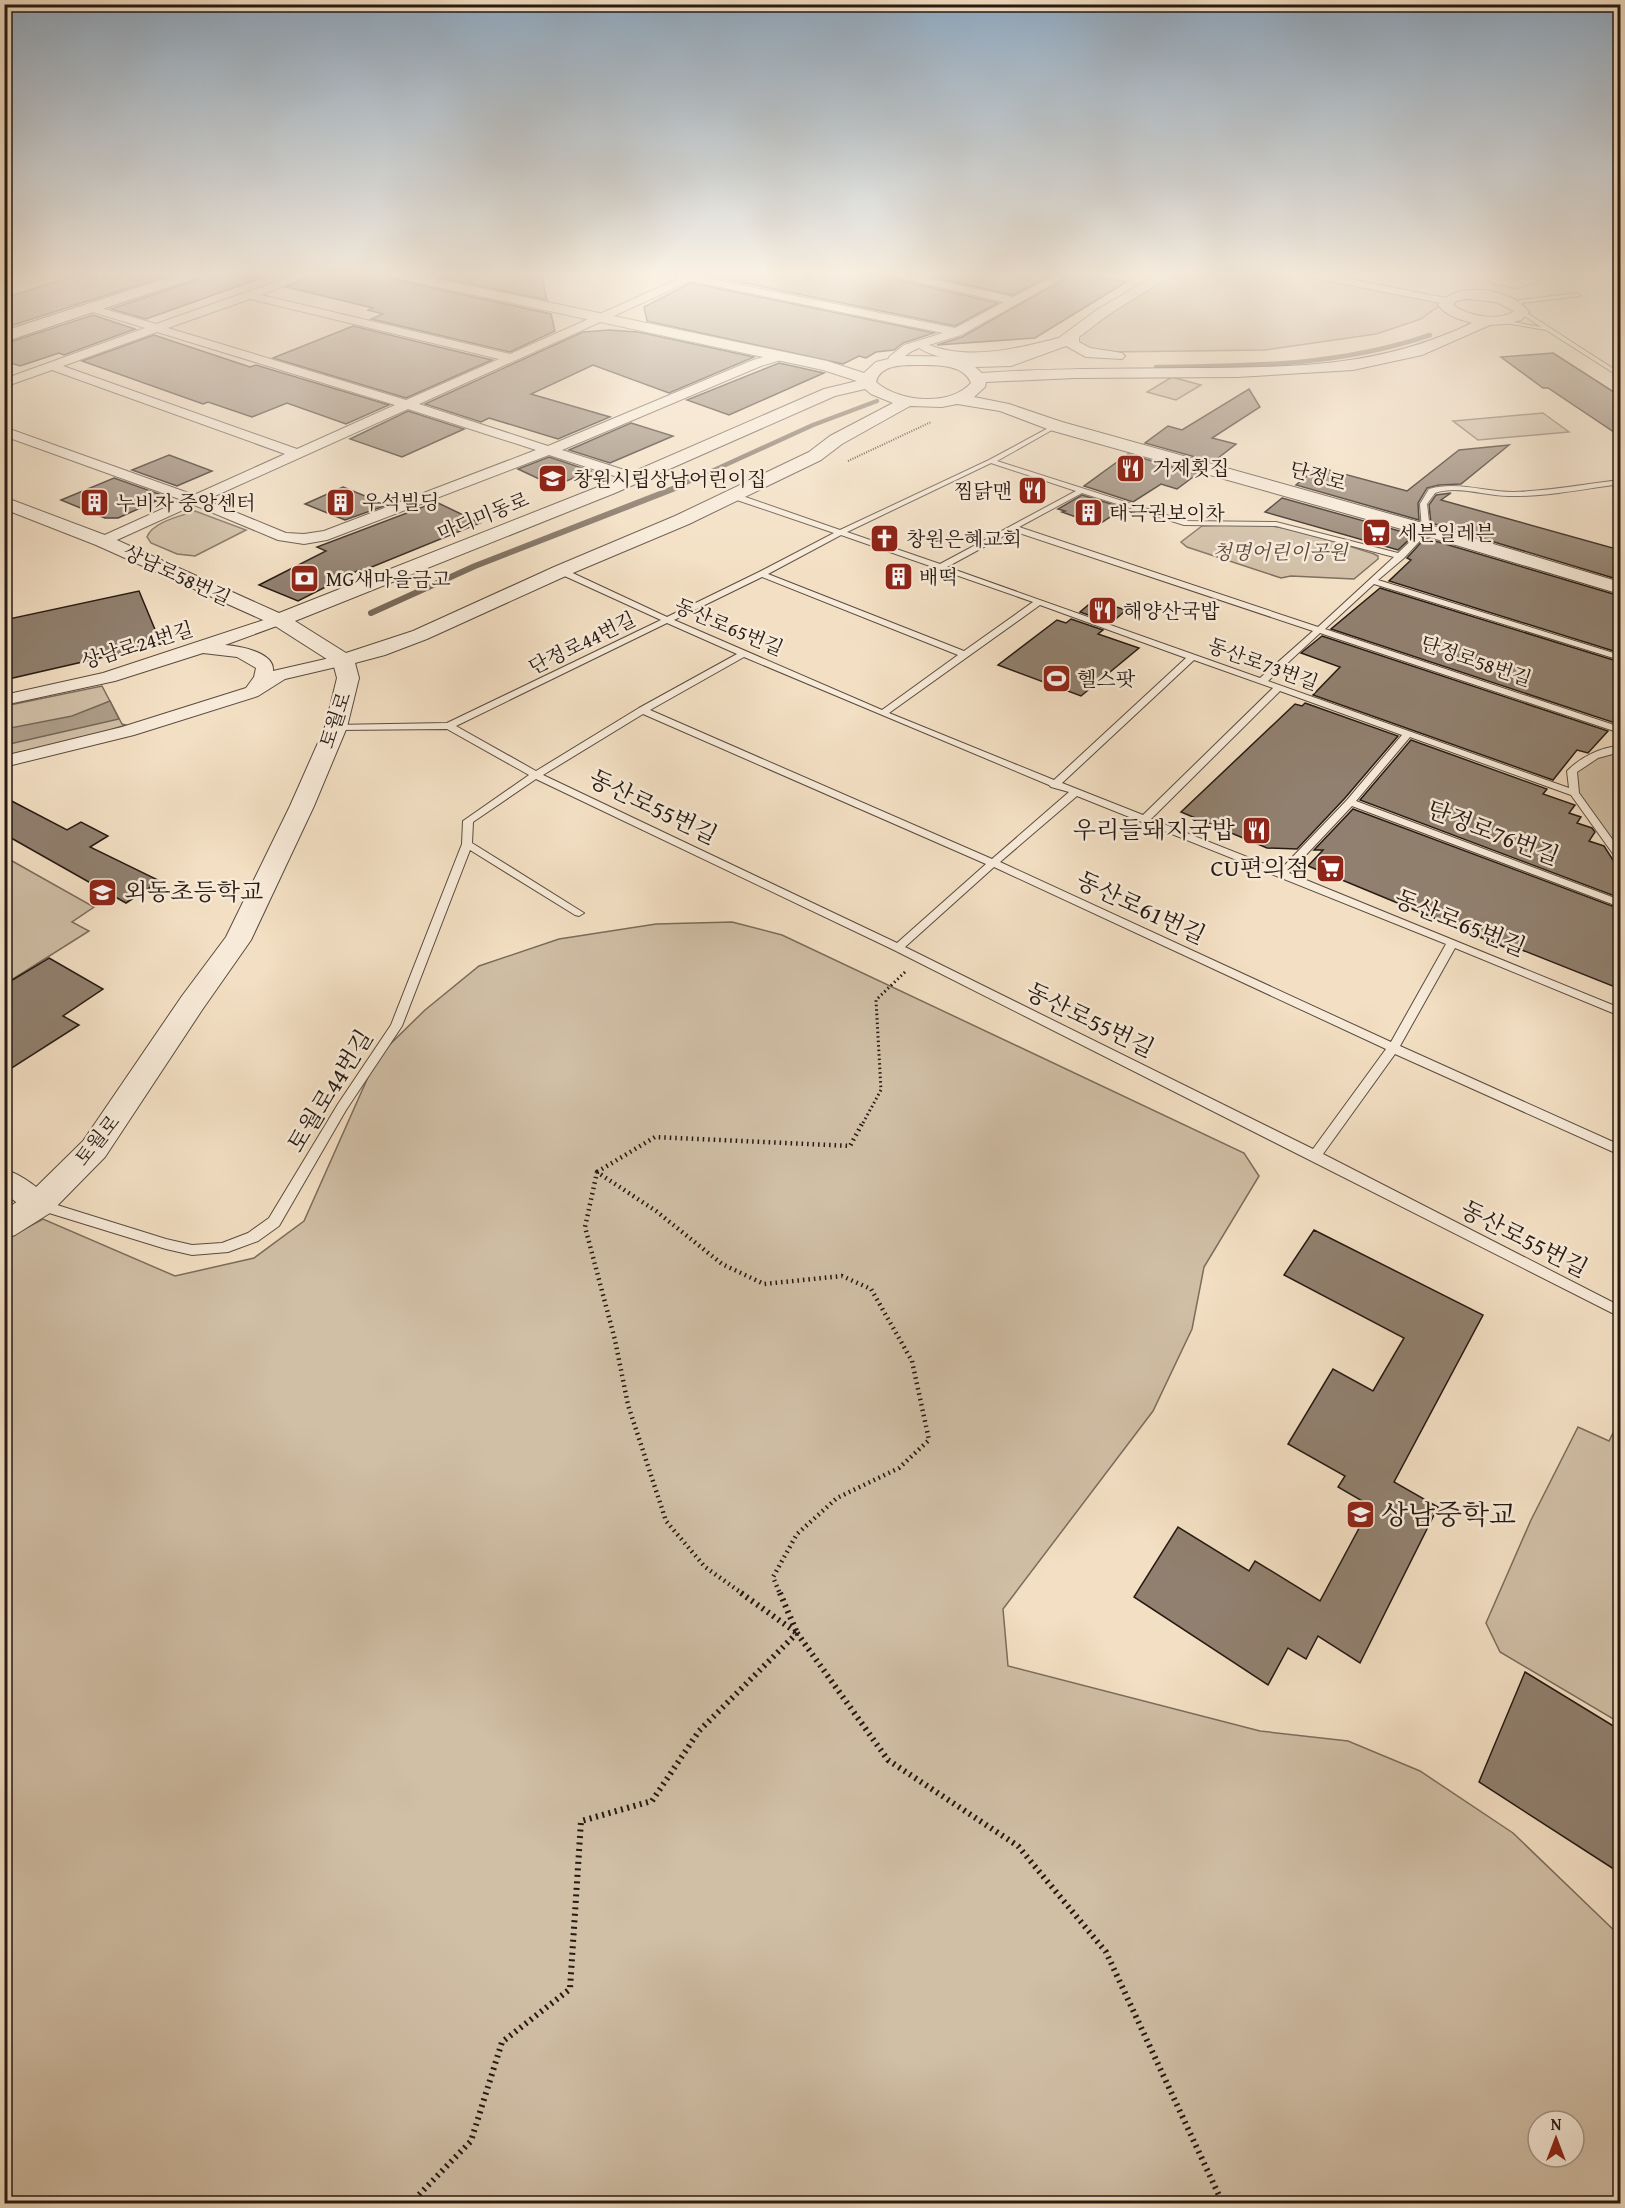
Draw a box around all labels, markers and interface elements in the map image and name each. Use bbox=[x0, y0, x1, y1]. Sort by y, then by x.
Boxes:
restaurant icon: 거제횟집 bbox=[1115, 452, 1147, 484]
place label: 거제횟집 bbox=[1152, 453, 1229, 482]
street label: 단정로 bbox=[1286, 454, 1350, 497]
school or university icon: 창원시립상남어린이집 bbox=[536, 463, 568, 495]
place label: 창원시립상남어린이집 bbox=[573, 464, 766, 493]
restaurant icon: 찜닭맨 bbox=[1017, 475, 1049, 507]
place label: 찜닭맨 bbox=[954, 476, 1012, 505]
street label: 마디미동로 bbox=[433, 484, 533, 547]
building icon: 우석빌딩 bbox=[325, 486, 357, 518]
building icon: 누비자 중앙센터 bbox=[79, 487, 111, 519]
place label: 우석빌딩 bbox=[362, 487, 439, 516]
place label: 누비자 중앙센터 bbox=[116, 488, 256, 517]
building icon: 태극권보이차 bbox=[1072, 497, 1104, 529]
place label: 태극권보이차 bbox=[1109, 498, 1226, 527]
supermarket icon: 세븐일레븐 bbox=[1361, 517, 1393, 549]
place label: 세븐일레븐 bbox=[1398, 518, 1495, 547]
church icon: 창원은혜교회 bbox=[869, 523, 901, 555]
place label: 창원은혜교회 bbox=[906, 524, 1022, 553]
street label: 상남로58번길 bbox=[119, 537, 236, 612]
park label: 청명어린이공원 bbox=[1212, 537, 1349, 566]
building icon: 배떡 bbox=[882, 561, 914, 593]
place label: 배떡 bbox=[919, 562, 958, 591]
bank icon: MG새마을금고 bbox=[289, 563, 321, 595]
place label: MG새마을금고 bbox=[326, 564, 451, 593]
street label: 동산로65번길 bbox=[670, 591, 788, 663]
restaurant icon: 해양산국밥 bbox=[1086, 595, 1118, 627]
place label: 해양산국밥 bbox=[1123, 596, 1220, 625]
street label: 단정로44번길 bbox=[523, 604, 640, 681]
street label: 상남로24번길 bbox=[77, 614, 196, 675]
street label: 단정로58번길 bbox=[1417, 628, 1536, 693]
street label: 동산로73번길 bbox=[1204, 630, 1323, 697]
sports icon: 헬스팟 bbox=[1040, 663, 1072, 695]
place label: 헬스팟 bbox=[1077, 664, 1136, 693]
street label: 토월로 bbox=[311, 688, 358, 752]
street label: 동산로55번길 bbox=[583, 760, 723, 853]
street label: 단정로76번길 bbox=[1422, 791, 1564, 874]
place label: 우리들돼지국밥 bbox=[1073, 812, 1235, 847]
restaurant icon: 우리들돼지국밥 bbox=[1240, 814, 1272, 846]
place label: CU편의점 bbox=[1211, 850, 1309, 885]
supermarket icon: CU편의점 bbox=[1314, 852, 1346, 884]
street label: 동산로61번길 bbox=[1071, 862, 1212, 953]
place label: 외동초등학교 bbox=[124, 874, 263, 909]
school or university icon: 외동초등학교 bbox=[87, 876, 119, 908]
street label: 동산로65번길 bbox=[1389, 880, 1531, 965]
street label: 동산로55번길 bbox=[1020, 973, 1160, 1066]
street label: 토월로44번길 bbox=[278, 1023, 381, 1159]
street label: 토월로 bbox=[67, 1108, 126, 1171]
street label: 동산로55번길 bbox=[1454, 1191, 1594, 1286]
place label: 상남중학교 bbox=[1381, 1493, 1516, 1534]
school or university icon: 상남중학교 bbox=[1344, 1498, 1376, 1530]
north arrow bbox=[1526, 2109, 1586, 2169]
text: N bbox=[1551, 2112, 1562, 2136]

